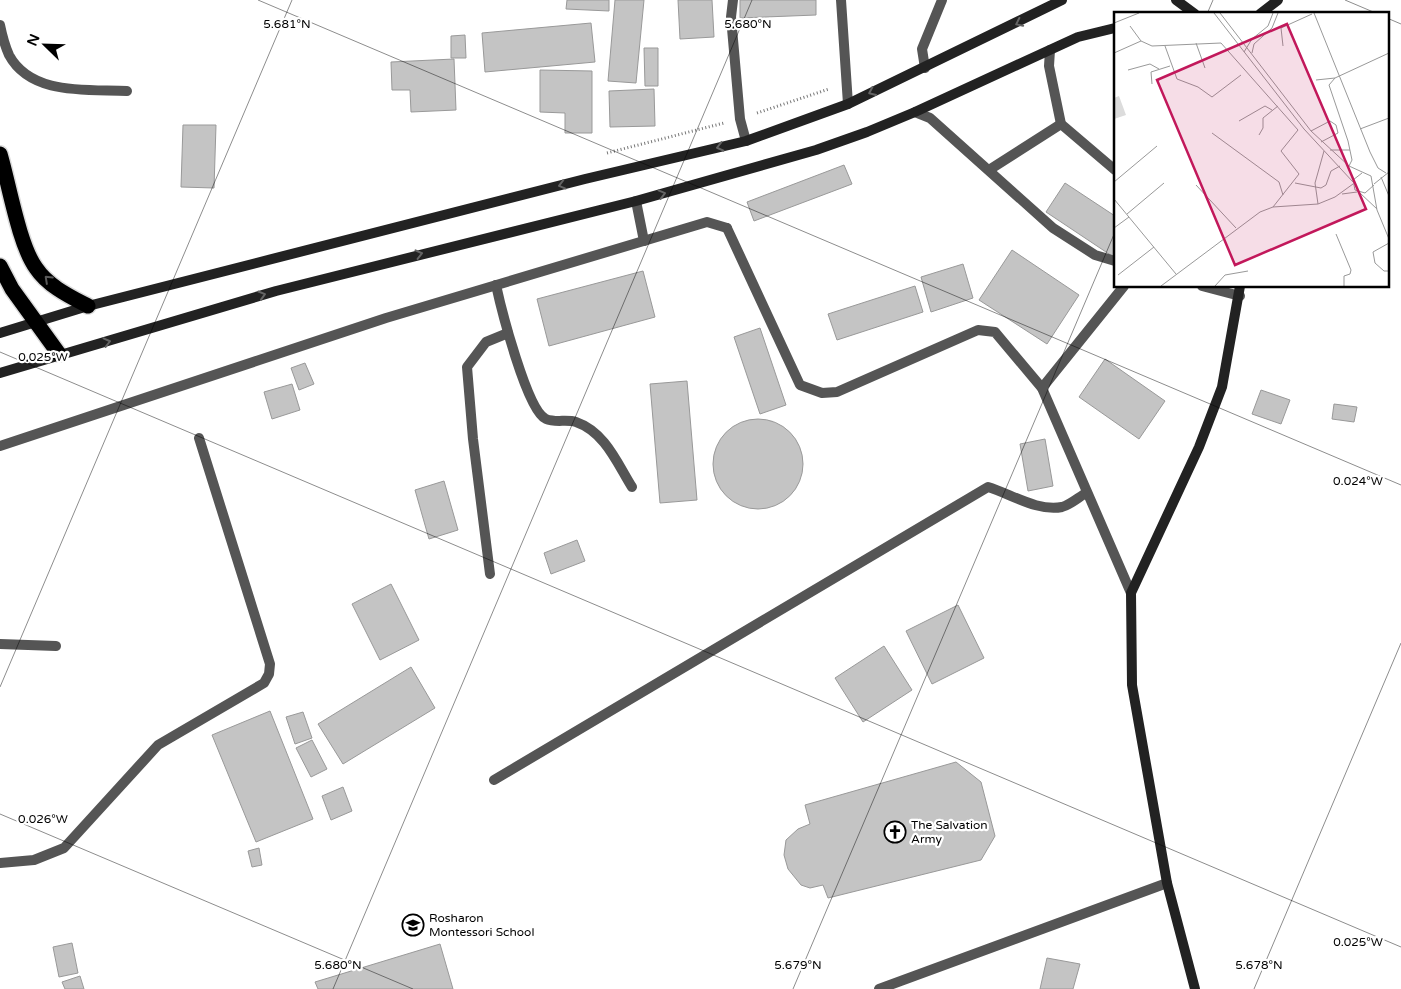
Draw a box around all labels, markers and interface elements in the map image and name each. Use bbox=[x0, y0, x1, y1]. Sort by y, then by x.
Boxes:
inset map bbox=[1114, 12, 1388, 288]
one-way arrow bbox=[1015, 16, 1024, 27]
text: 5.681°N bbox=[263, 17, 311, 31]
text: 5.680°N bbox=[724, 17, 772, 31]
north arrow bbox=[20, 20, 70, 70]
text: N bbox=[23, 32, 44, 49]
one-way arrow bbox=[868, 86, 877, 97]
one-way arrow bbox=[715, 141, 724, 152]
one-way arrow bbox=[558, 180, 566, 190]
one-way arrow bbox=[658, 190, 666, 200]
one-way arrow bbox=[415, 249, 424, 260]
one-way arrow bbox=[44, 276, 53, 285]
one-way arrow bbox=[258, 291, 266, 301]
one-way arrow bbox=[102, 337, 111, 348]
text: 0.025°W bbox=[18, 350, 68, 364]
text: 0.024°W bbox=[1333, 474, 1383, 488]
text: 0.026°W bbox=[18, 812, 68, 826]
place label: The Salvation Army bbox=[911, 818, 988, 846]
church icon: The Salvation Army bbox=[883, 820, 907, 844]
place label: Rosharon Montessori School bbox=[429, 911, 534, 939]
school or university icon: Rosharon Montessori School bbox=[401, 913, 425, 937]
text: 0.025°W bbox=[1333, 935, 1383, 949]
text: 5.680°N bbox=[314, 958, 362, 972]
text: 5.679°N bbox=[774, 958, 822, 972]
text: 5.678°N bbox=[1235, 958, 1283, 972]

